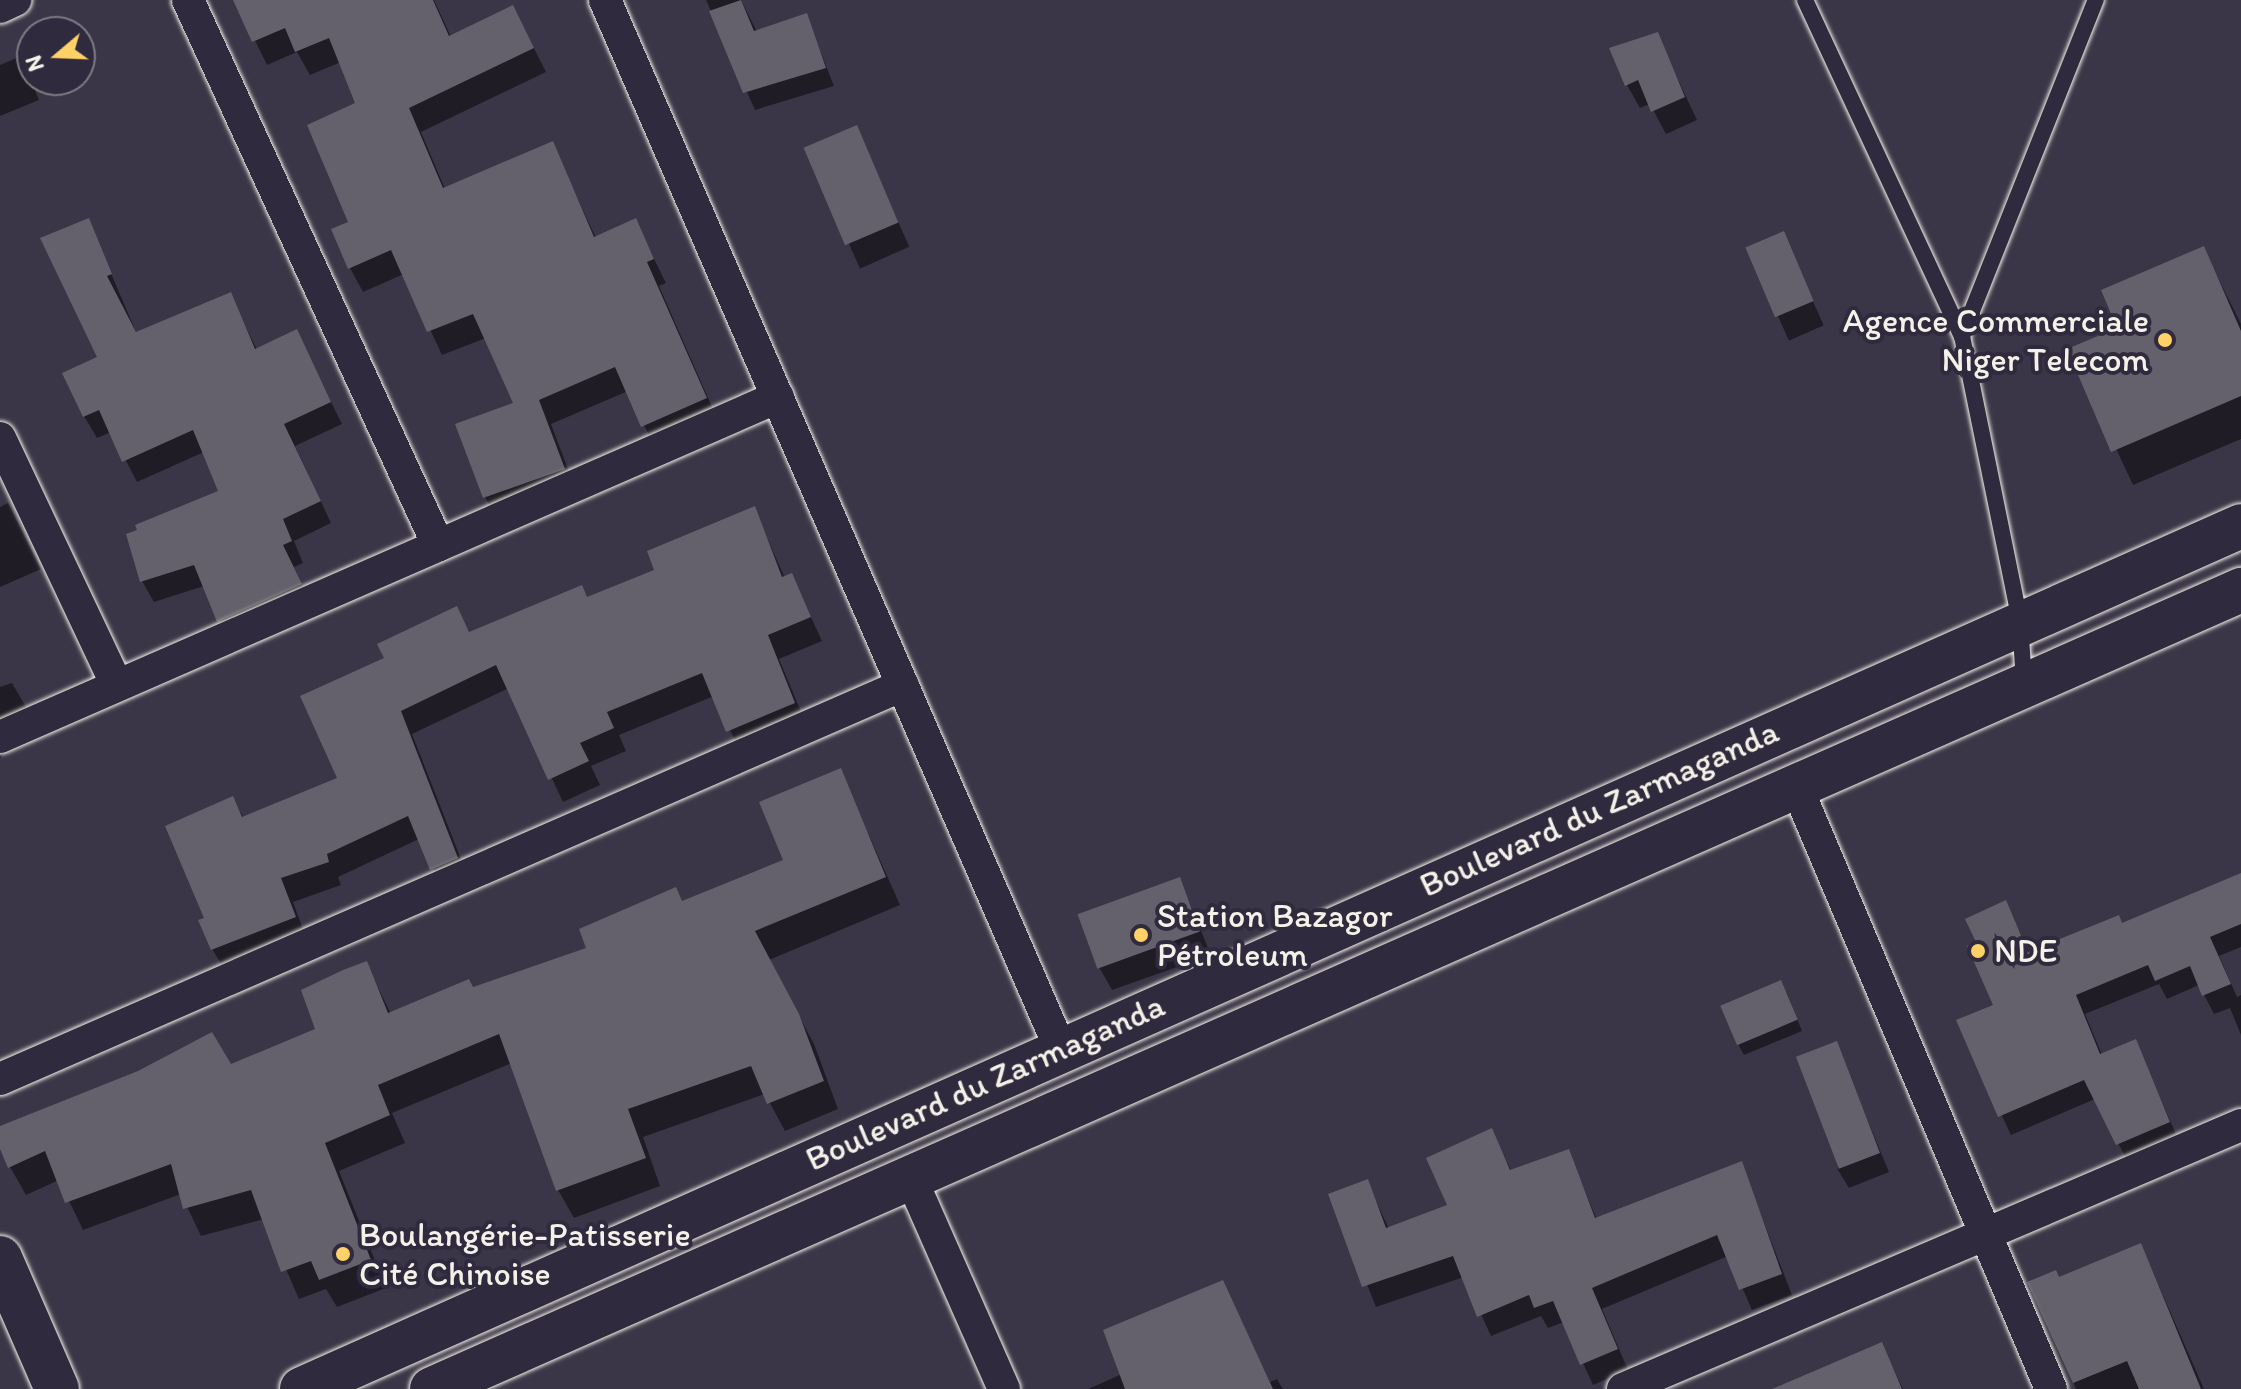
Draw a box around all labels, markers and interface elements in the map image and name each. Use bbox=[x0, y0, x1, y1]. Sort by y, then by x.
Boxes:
north arrow bbox=[16, 16, 96, 96]
text: N bbox=[20, 52, 50, 75]
place label: Agence Commerciale Niger Telecom bbox=[1843, 300, 2149, 380]
marker: Agence Commerciale Niger Telecom bbox=[2156, 331, 2174, 349]
street label: Boulevard du Zarmaganda bbox=[1414, 711, 1784, 905]
place label: Station Bazagor Pétroleum bbox=[1157, 895, 1392, 974]
marker: Station Bazagor Pétroleum bbox=[1132, 926, 1150, 944]
place label: NDE bbox=[1994, 931, 2057, 971]
marker: NDE bbox=[1969, 942, 1987, 960]
street label: Boulevard du Zarmaganda bbox=[800, 985, 1170, 1179]
place label: Boulangérie-Patisserie Cité Chinoise bbox=[359, 1214, 691, 1294]
marker: Boulangérie-Patisserie Cité Chinoise bbox=[334, 1245, 352, 1263]

